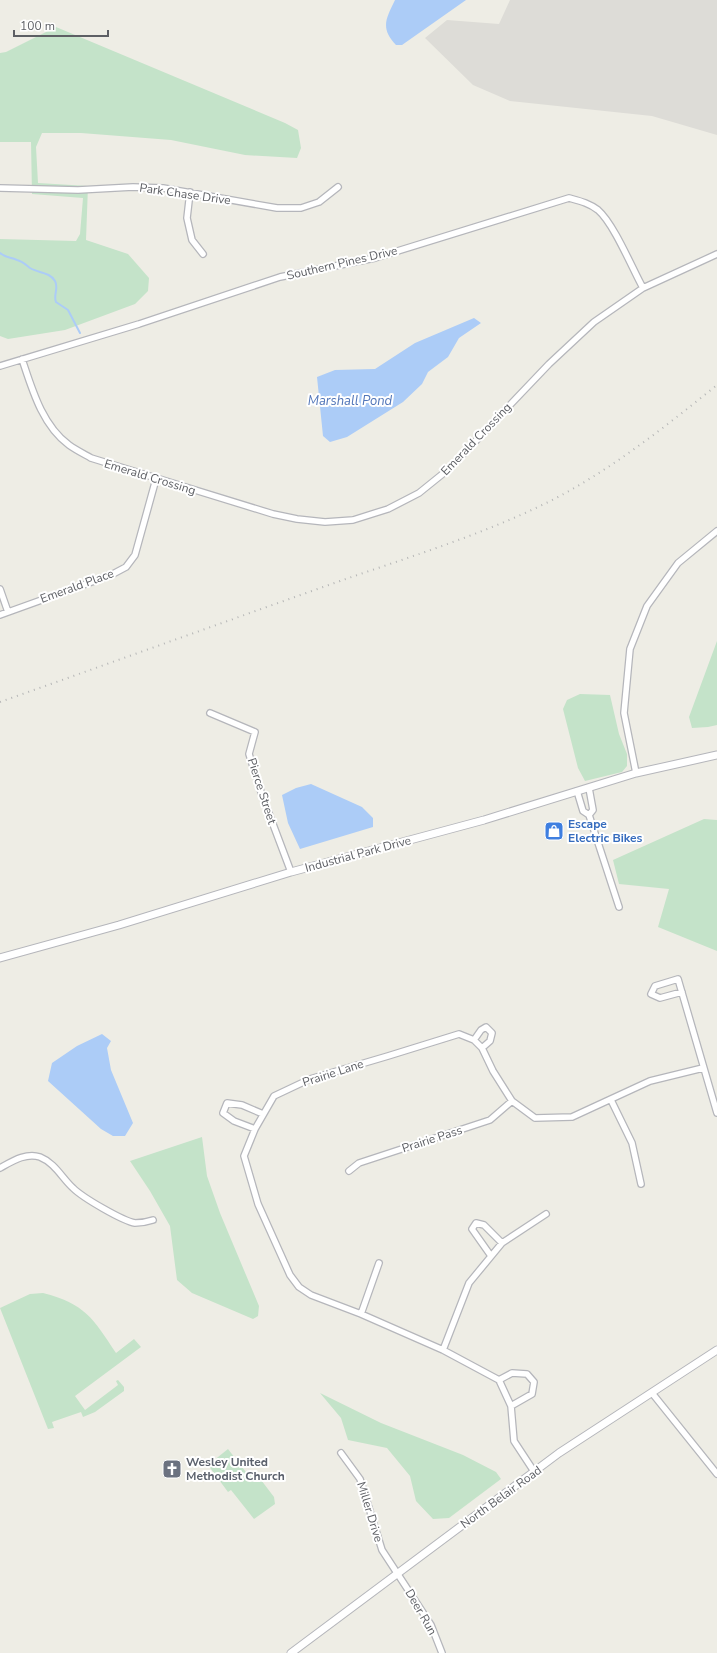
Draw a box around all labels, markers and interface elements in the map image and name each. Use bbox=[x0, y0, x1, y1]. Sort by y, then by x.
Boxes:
scale bar bbox=[14, 12, 108, 38]
text: 100 m bbox=[20, 18, 55, 34]
street label: Park Chase Drive bbox=[138, 180, 232, 208]
street label: Southern Pines Drive bbox=[285, 242, 399, 284]
water label: Marshall Pond bbox=[308, 392, 393, 410]
street label: Emerald Crossing bbox=[437, 399, 515, 479]
street label: Emerald Crossing bbox=[102, 455, 198, 499]
street label: Emerald Place bbox=[38, 565, 116, 607]
street label: Pierce Street bbox=[244, 756, 280, 827]
place label: Escape Electric Bikes bbox=[568, 816, 643, 846]
shop icon: Escape Electric Bikes bbox=[543, 820, 565, 842]
street label: Industrial Park Drive bbox=[303, 832, 413, 876]
street label: Prairie Lane bbox=[300, 1056, 366, 1090]
street label: Prairie Pass bbox=[400, 1122, 464, 1156]
place label: Wesley United Methodist Church bbox=[186, 1454, 285, 1484]
church icon: Wesley United Methodist Church bbox=[161, 1458, 183, 1480]
street label: North Belair Road bbox=[457, 1462, 545, 1532]
street label: Miller Drive bbox=[353, 1480, 387, 1544]
street label: Deer Run bbox=[401, 1586, 441, 1638]

